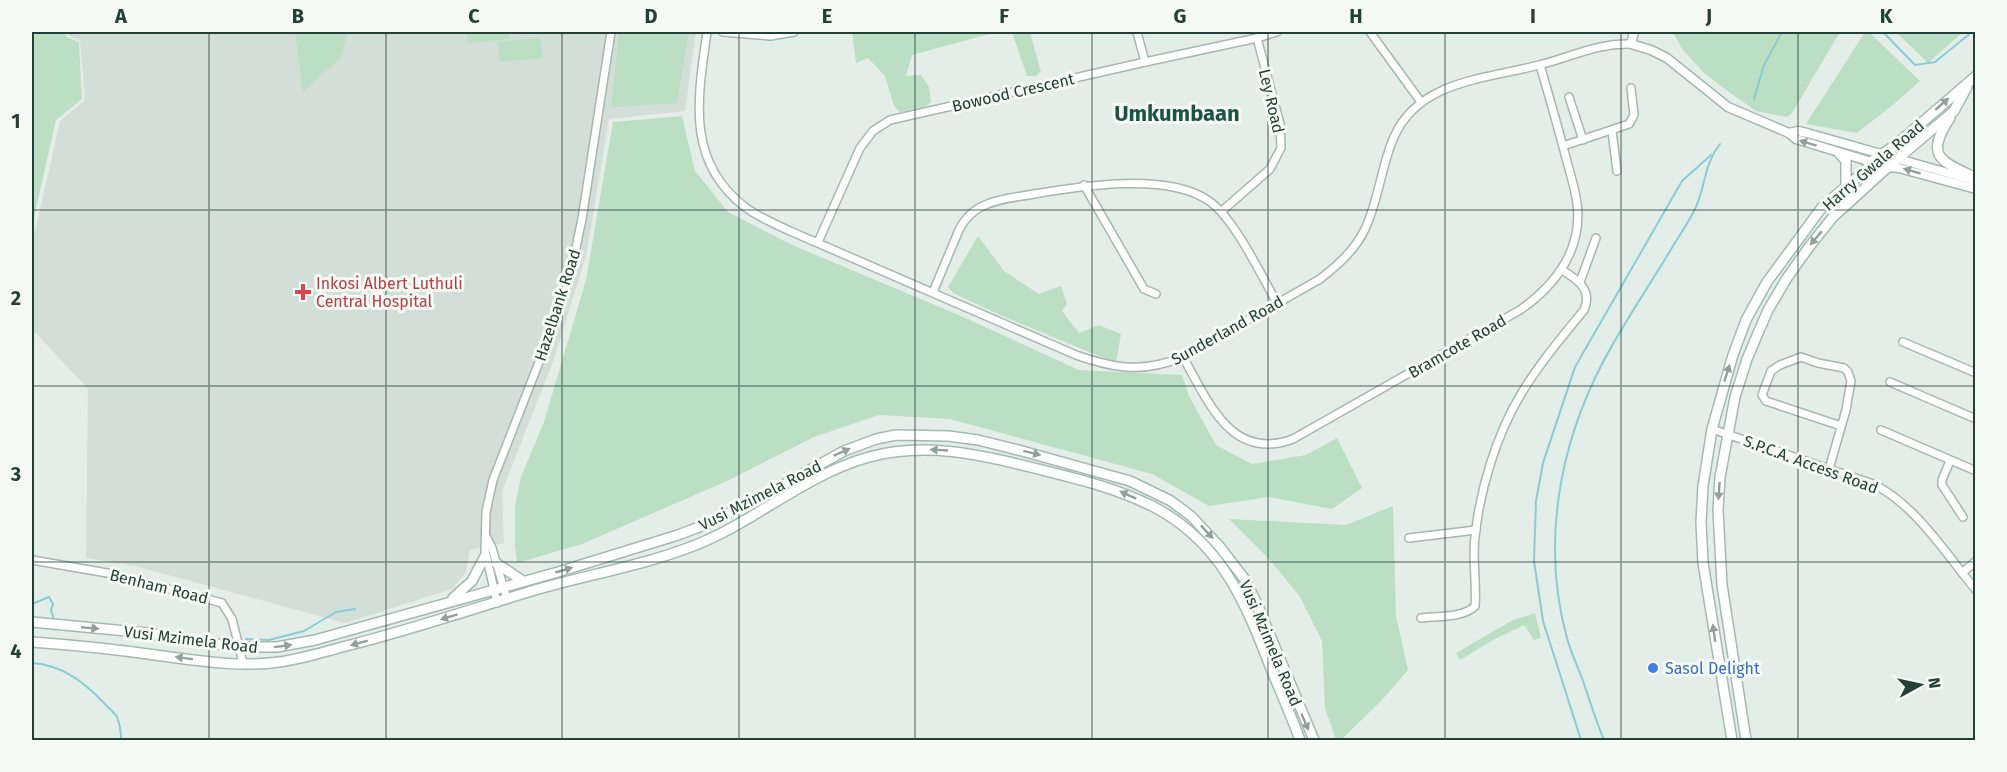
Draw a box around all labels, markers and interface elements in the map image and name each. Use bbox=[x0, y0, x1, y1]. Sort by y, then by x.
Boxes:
text: A bbox=[114, 4, 128, 28]
text: B bbox=[292, 4, 304, 28]
text: C bbox=[468, 4, 480, 28]
text: D bbox=[644, 4, 658, 28]
text: E bbox=[822, 4, 832, 28]
text: F bbox=[999, 4, 1009, 28]
text: G bbox=[1174, 4, 1186, 28]
text: H bbox=[1349, 4, 1363, 28]
text: I bbox=[1530, 4, 1536, 28]
text: J bbox=[1705, 4, 1712, 28]
text: K bbox=[1880, 4, 1893, 28]
street label: Ley Road bbox=[1255, 67, 1288, 135]
street label: Bowood Crescent bbox=[950, 69, 1076, 116]
one-way arrow bbox=[1934, 98, 1949, 111]
district label: Umkumbaan bbox=[1114, 100, 1240, 127]
text: 1 bbox=[11, 109, 21, 133]
street label: Harry Gwala Road bbox=[1819, 116, 1928, 215]
one-way arrow bbox=[1799, 138, 1817, 147]
one-way arrow bbox=[1903, 166, 1921, 176]
one-way arrow bbox=[1810, 230, 1823, 246]
street label: Hazelbank Road bbox=[530, 247, 585, 364]
place label: Inkosi Albert Luthuli Central Hospital bbox=[316, 274, 463, 311]
marker: Inkosi Albert Luthuli Central Hospital bbox=[294, 283, 312, 301]
text: 2 bbox=[11, 286, 21, 310]
street label: Sunderland Road bbox=[1168, 292, 1287, 369]
street label: Bramcote Road bbox=[1405, 311, 1510, 382]
one-way arrow bbox=[1723, 364, 1732, 382]
street label: S.P.C.A. Access Road bbox=[1741, 431, 1881, 498]
one-way arrow bbox=[930, 445, 949, 454]
one-way arrow bbox=[834, 448, 851, 457]
one-way arrow bbox=[1023, 449, 1041, 459]
street label: Vusi Mzimela Road bbox=[696, 456, 825, 535]
text: 3 bbox=[10, 462, 21, 486]
one-way arrow bbox=[1714, 482, 1724, 501]
one-way arrow bbox=[1120, 491, 1137, 500]
one-way arrow bbox=[1199, 525, 1213, 539]
street label: Benham Road bbox=[108, 565, 210, 608]
one-way arrow bbox=[555, 565, 573, 574]
street label: Vusi Mzimela Road bbox=[1235, 577, 1306, 709]
one-way arrow bbox=[440, 613, 458, 622]
street label: Vusi Mzimela Road bbox=[123, 622, 259, 657]
one-way arrow bbox=[80, 623, 99, 633]
one-way arrow bbox=[1710, 624, 1719, 643]
one-way arrow bbox=[350, 638, 368, 648]
text: 4 bbox=[10, 639, 22, 663]
one-way arrow bbox=[274, 641, 293, 650]
one-way arrow bbox=[175, 654, 194, 663]
north arrow bbox=[1890, 655, 1950, 715]
place label: Sasol Delight bbox=[1665, 659, 1760, 678]
marker: Sasol Delight bbox=[1646, 661, 1660, 675]
text: N bbox=[1924, 676, 1945, 690]
one-way arrow bbox=[1300, 714, 1310, 732]

